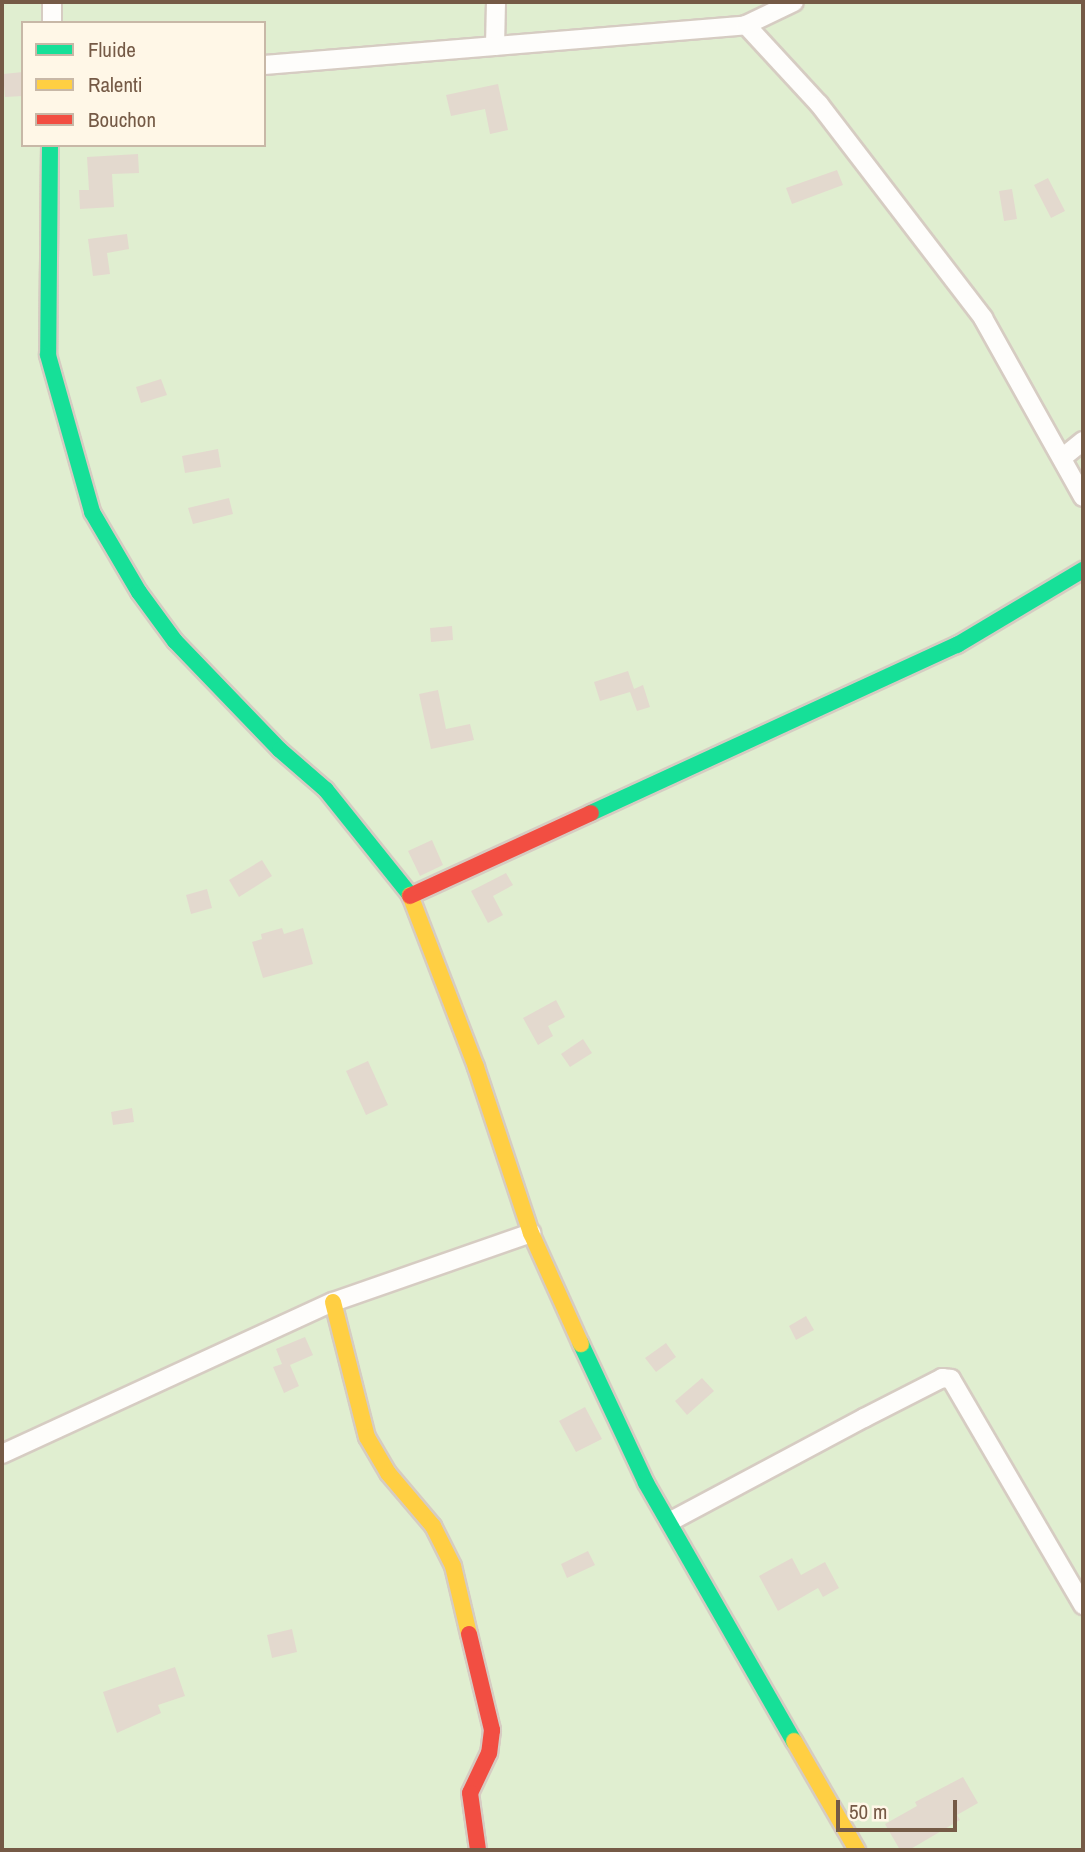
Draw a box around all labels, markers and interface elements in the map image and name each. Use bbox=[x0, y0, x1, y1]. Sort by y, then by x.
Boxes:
legend bbox=[21, 21, 266, 147]
text: Fluide bbox=[88, 35, 136, 64]
text: Ralenti bbox=[88, 70, 143, 99]
text: Bouchon bbox=[88, 105, 156, 134]
scale bar bbox=[840, 1786, 961, 1830]
text: 50 m bbox=[849, 1797, 887, 1826]

